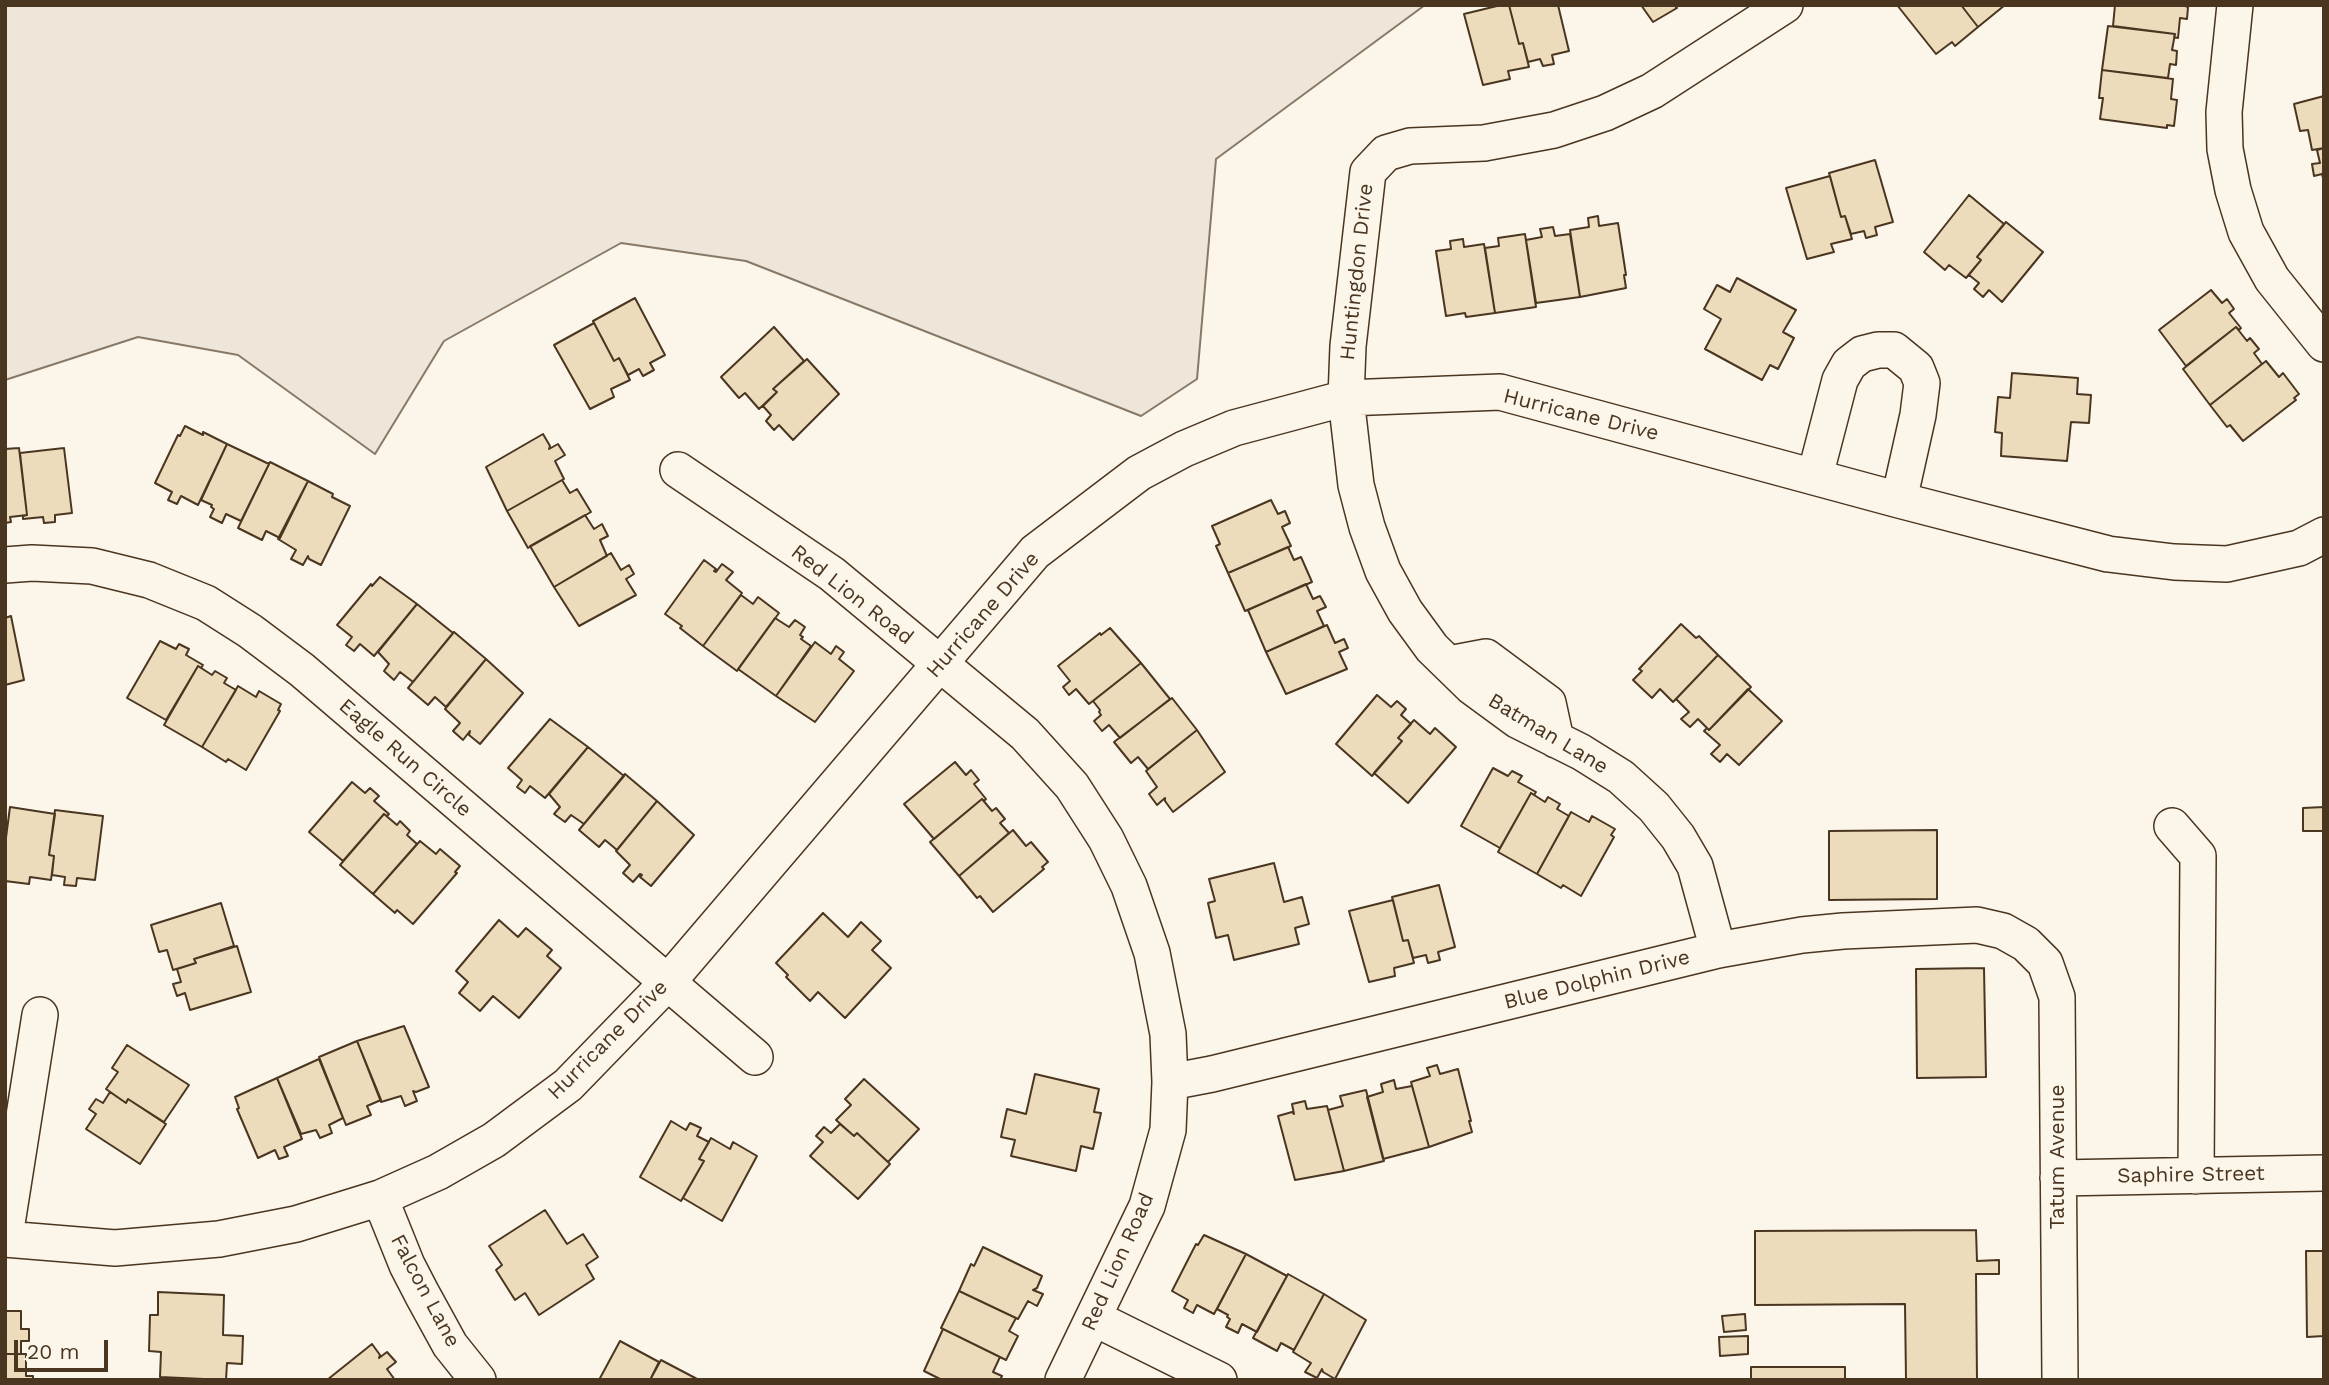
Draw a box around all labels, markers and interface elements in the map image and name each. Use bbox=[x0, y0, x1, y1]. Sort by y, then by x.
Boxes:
street label: Huntingdon Drive bbox=[1335, 182, 1379, 362]
street label: Hurricane Drive bbox=[1501, 384, 1661, 446]
street label: Red Lion Road bbox=[786, 539, 918, 651]
street label: Hurricane Drive bbox=[921, 547, 1045, 683]
street label: Batman Lane bbox=[1483, 688, 1613, 780]
street label: Eagle Run Circle bbox=[334, 694, 476, 822]
street label: Blue Dolphin Drive bbox=[1501, 945, 1693, 1015]
street label: Hurricane Drive bbox=[543, 975, 673, 1105]
street label: Tatum Avenue bbox=[2045, 1084, 2071, 1230]
street label: Saphire Street bbox=[2117, 1161, 2265, 1189]
street label: Red Lion Road bbox=[1076, 1189, 1160, 1335]
street label: Falcon Lane bbox=[385, 1230, 465, 1352]
scale bar bbox=[18, 1326, 112, 1370]
text: 20 m bbox=[27, 1339, 79, 1364]

